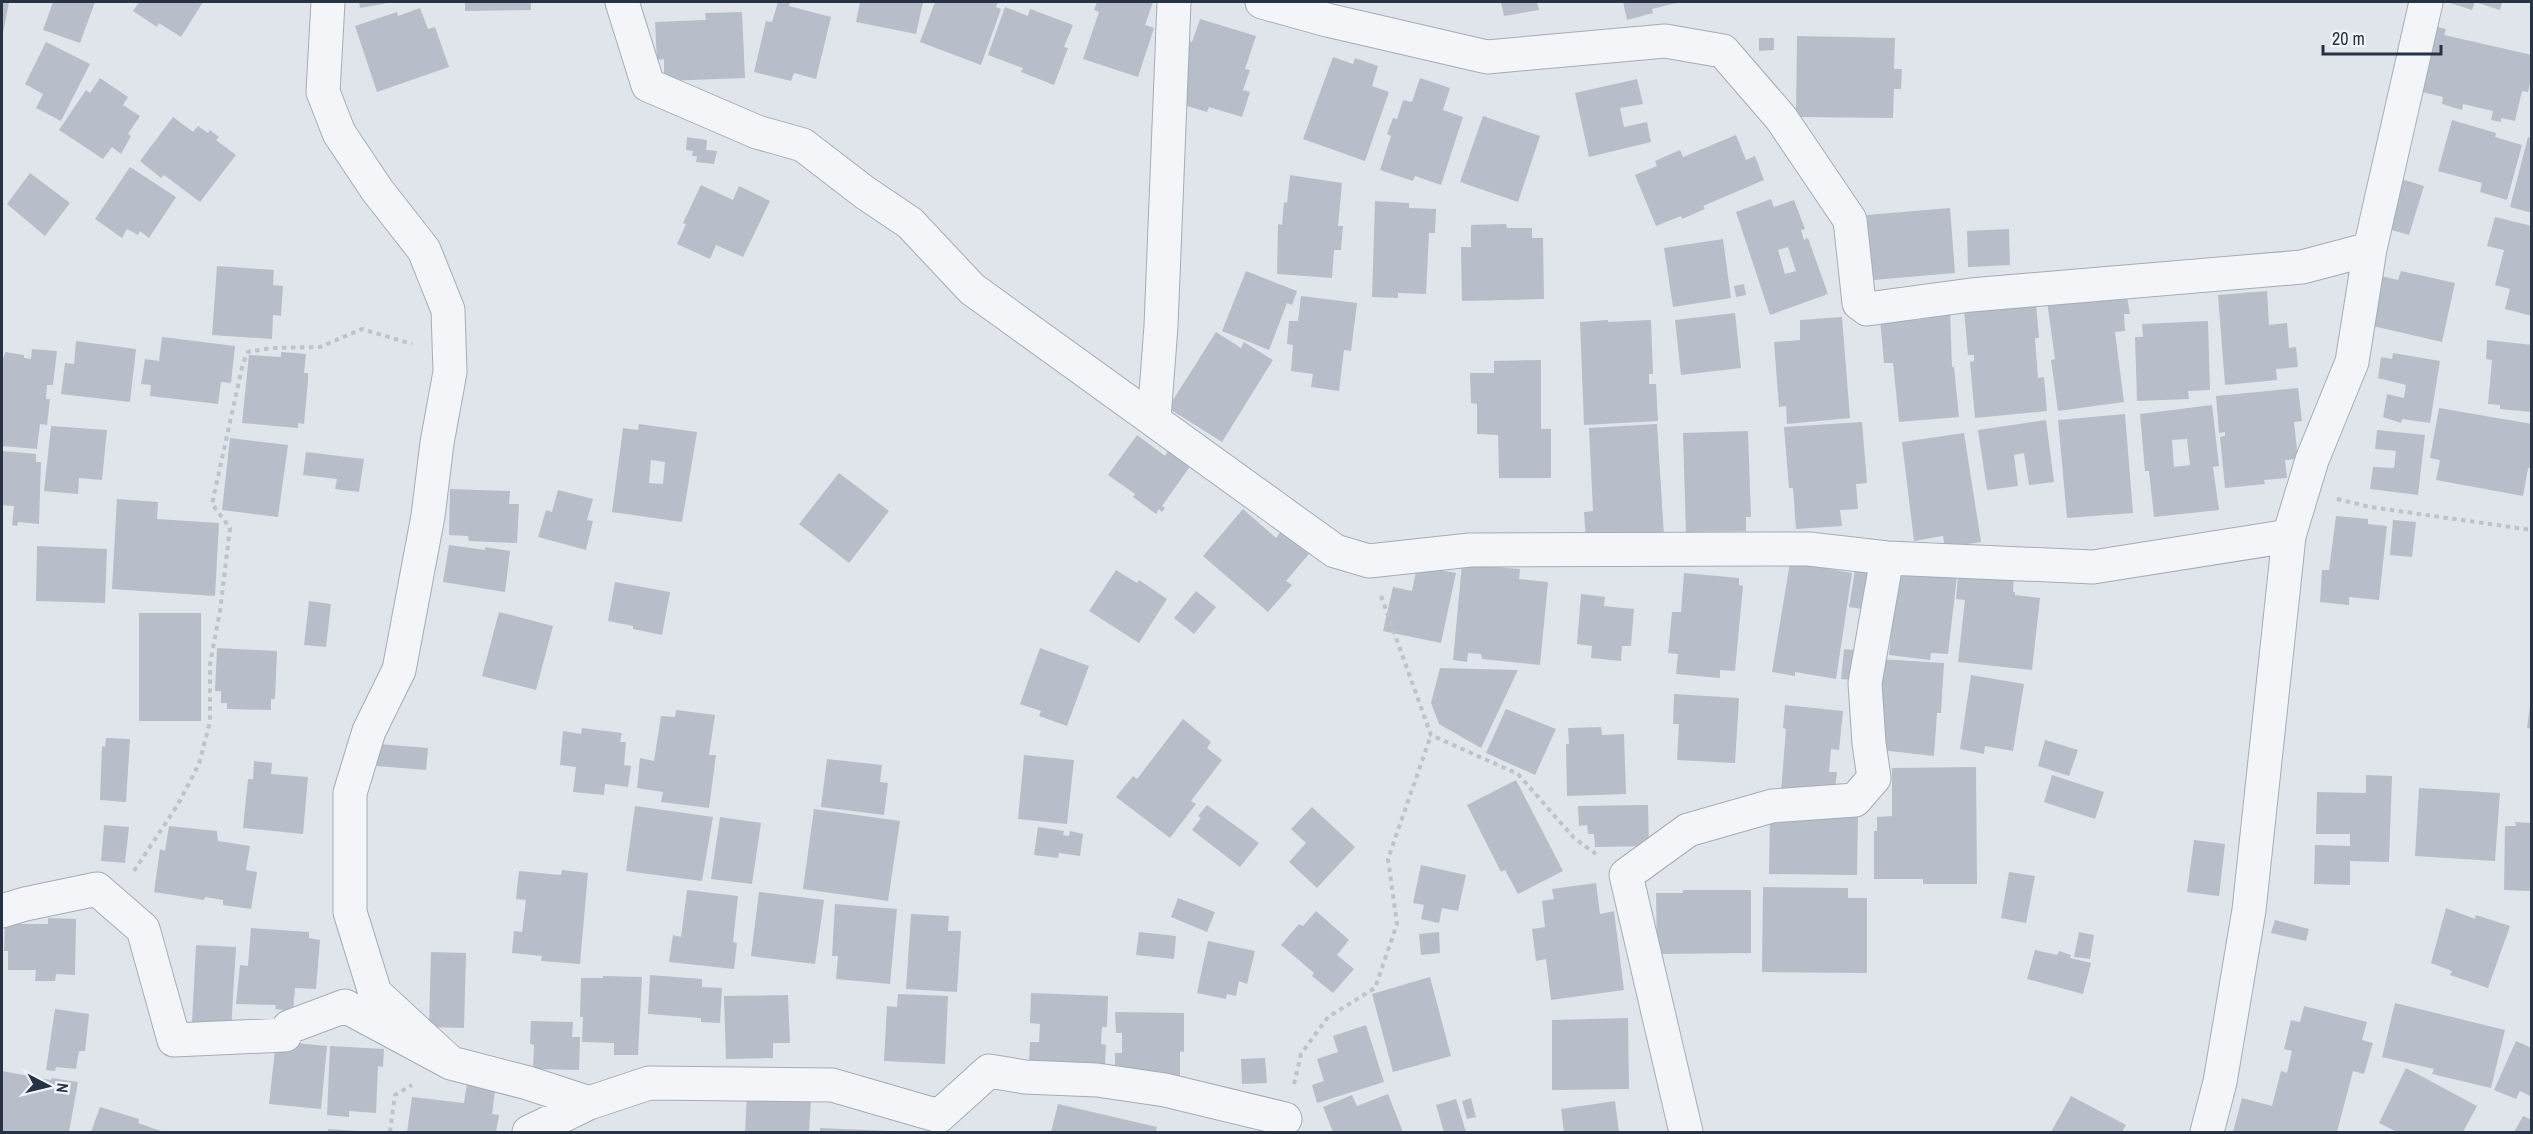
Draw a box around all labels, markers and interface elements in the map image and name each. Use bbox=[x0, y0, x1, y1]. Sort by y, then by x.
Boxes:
scale bar bbox=[2323, 18, 2442, 56]
text: 20 m bbox=[2332, 26, 2365, 51]
north arrow bbox=[18, 1056, 78, 1116]
text: N bbox=[51, 1082, 74, 1094]

